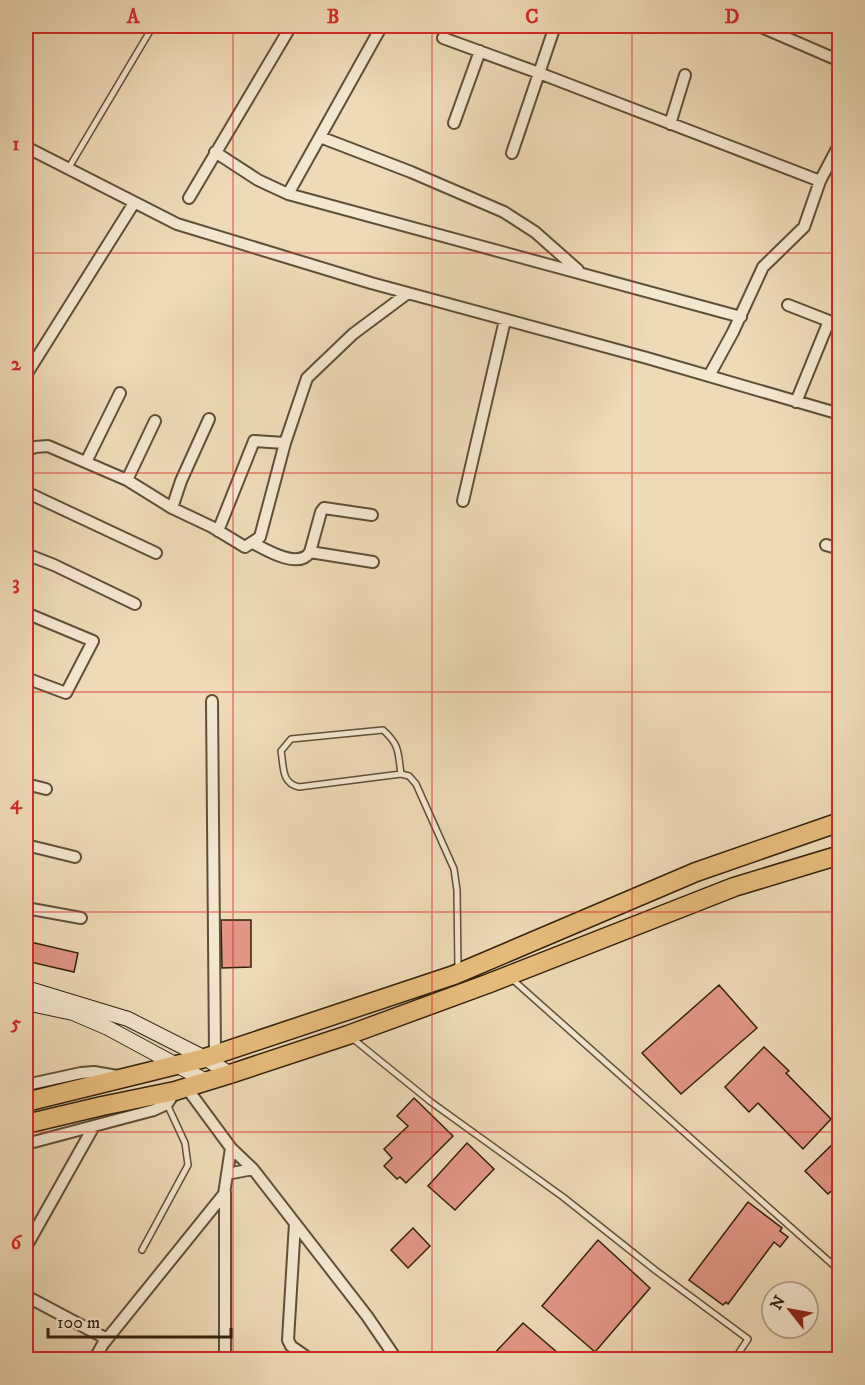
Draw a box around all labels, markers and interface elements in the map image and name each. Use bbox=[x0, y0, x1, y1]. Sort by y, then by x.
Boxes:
text: A bbox=[126, 5, 141, 30]
text: B bbox=[327, 5, 339, 30]
text: C bbox=[525, 5, 539, 30]
text: D bbox=[725, 5, 740, 30]
text: 1 bbox=[12, 132, 20, 157]
text: 2 bbox=[11, 352, 22, 377]
text: 3 bbox=[12, 571, 20, 596]
text: 4 bbox=[10, 791, 23, 816]
text: 5 bbox=[10, 1011, 21, 1036]
text: 6 bbox=[11, 1231, 23, 1256]
north arrow bbox=[760, 1280, 820, 1340]
text: N bbox=[766, 1292, 790, 1314]
scale bar bbox=[48, 1301, 231, 1339]
text: 100 m bbox=[57, 1312, 100, 1334]

